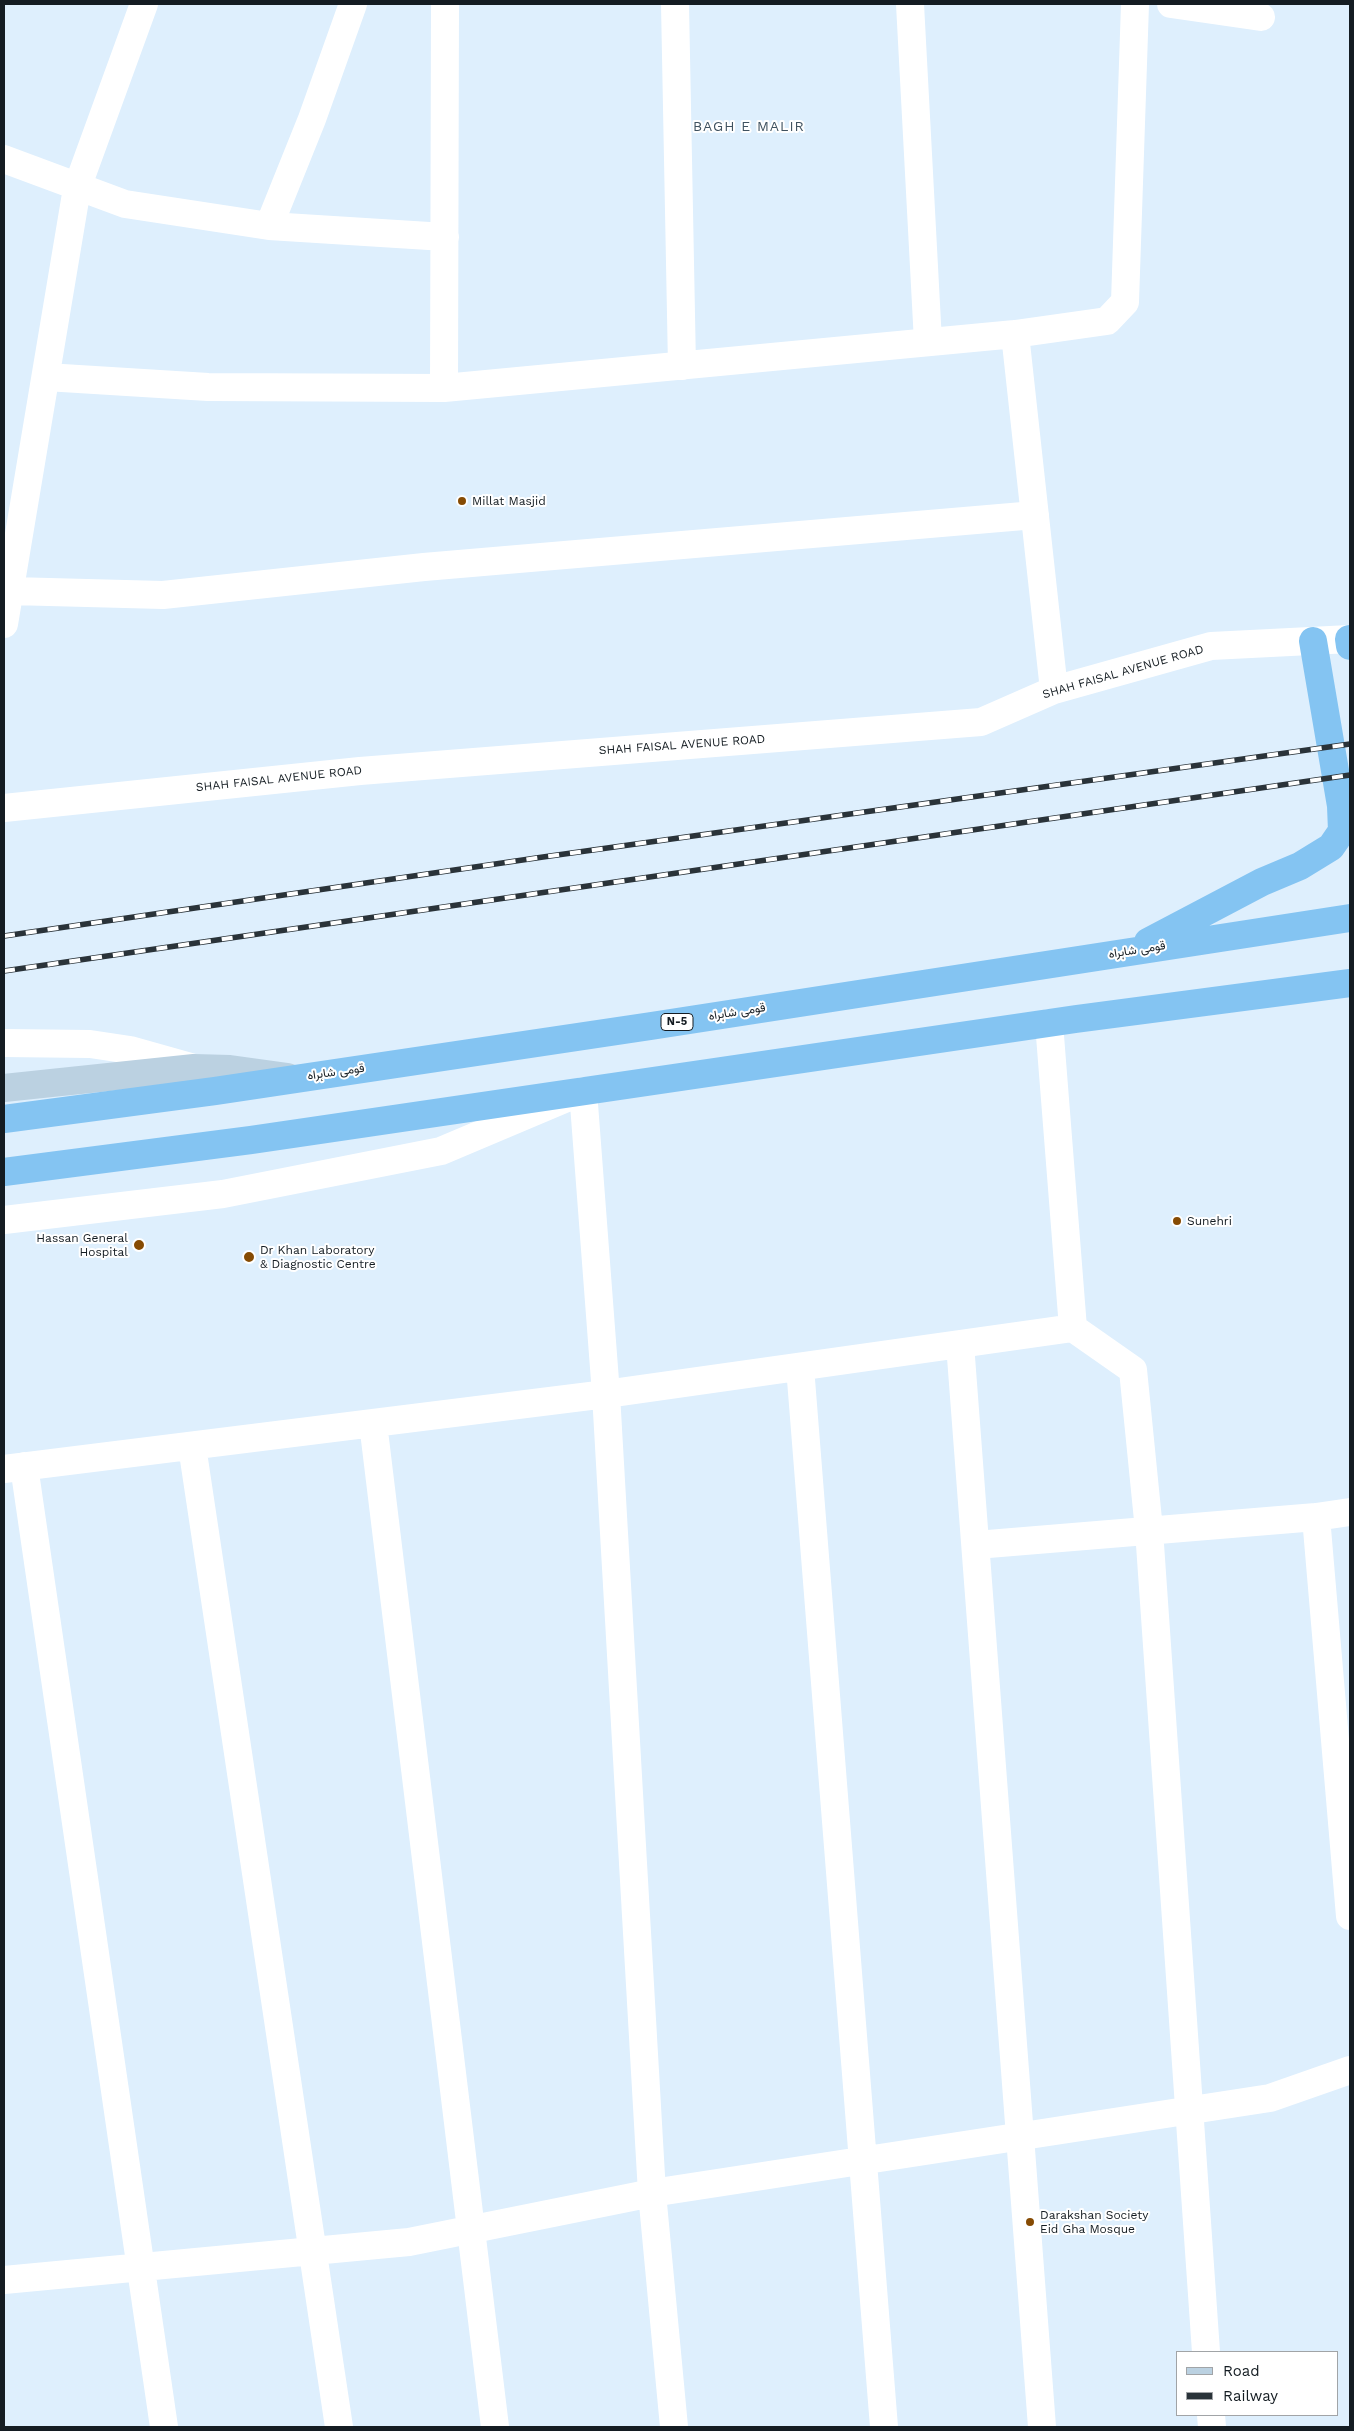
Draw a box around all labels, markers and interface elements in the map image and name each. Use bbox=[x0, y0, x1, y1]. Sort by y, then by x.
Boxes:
district label: BAGH E MALIR bbox=[692, 119, 806, 135]
place label: Millat Masjid bbox=[472, 494, 546, 508]
marker: Millat Masjid bbox=[456, 495, 468, 507]
street label: SHAH FAISAL AVENUE ROAD bbox=[1041, 642, 1205, 702]
street label: SHAH FAISAL AVENUE ROAD bbox=[598, 732, 766, 758]
street label: SHAH FAISAL AVENUE ROAD bbox=[195, 763, 363, 795]
street label: قومی شاہراہ bbox=[1107, 938, 1167, 962]
street label: قومی شاہراہ bbox=[707, 1000, 767, 1024]
road number: N-5 bbox=[661, 1014, 693, 1030]
street label: قومی شاہراہ bbox=[307, 1061, 365, 1083]
place label: Sunehri bbox=[1187, 1214, 1232, 1228]
marker: Sunehri bbox=[1171, 1215, 1183, 1227]
place label: Hassan General Hospital bbox=[36, 1231, 128, 1259]
marker: Hassan General Hospital bbox=[132, 1238, 146, 1252]
place label: Dr Khan Laboratory & Diagnostic Centre bbox=[260, 1243, 376, 1271]
marker: Dr Khan Laboratory & Diagnostic Centre bbox=[242, 1250, 256, 1264]
place label: Darakshan Society Eid Gha Mosque bbox=[1040, 2208, 1148, 2236]
marker: Darakshan Society Eid Gha Mosque bbox=[1024, 2216, 1036, 2228]
legend bbox=[1176, 2351, 1339, 2416]
text: Road bbox=[1223, 2362, 1260, 2380]
text: Railway bbox=[1223, 2387, 1278, 2405]

